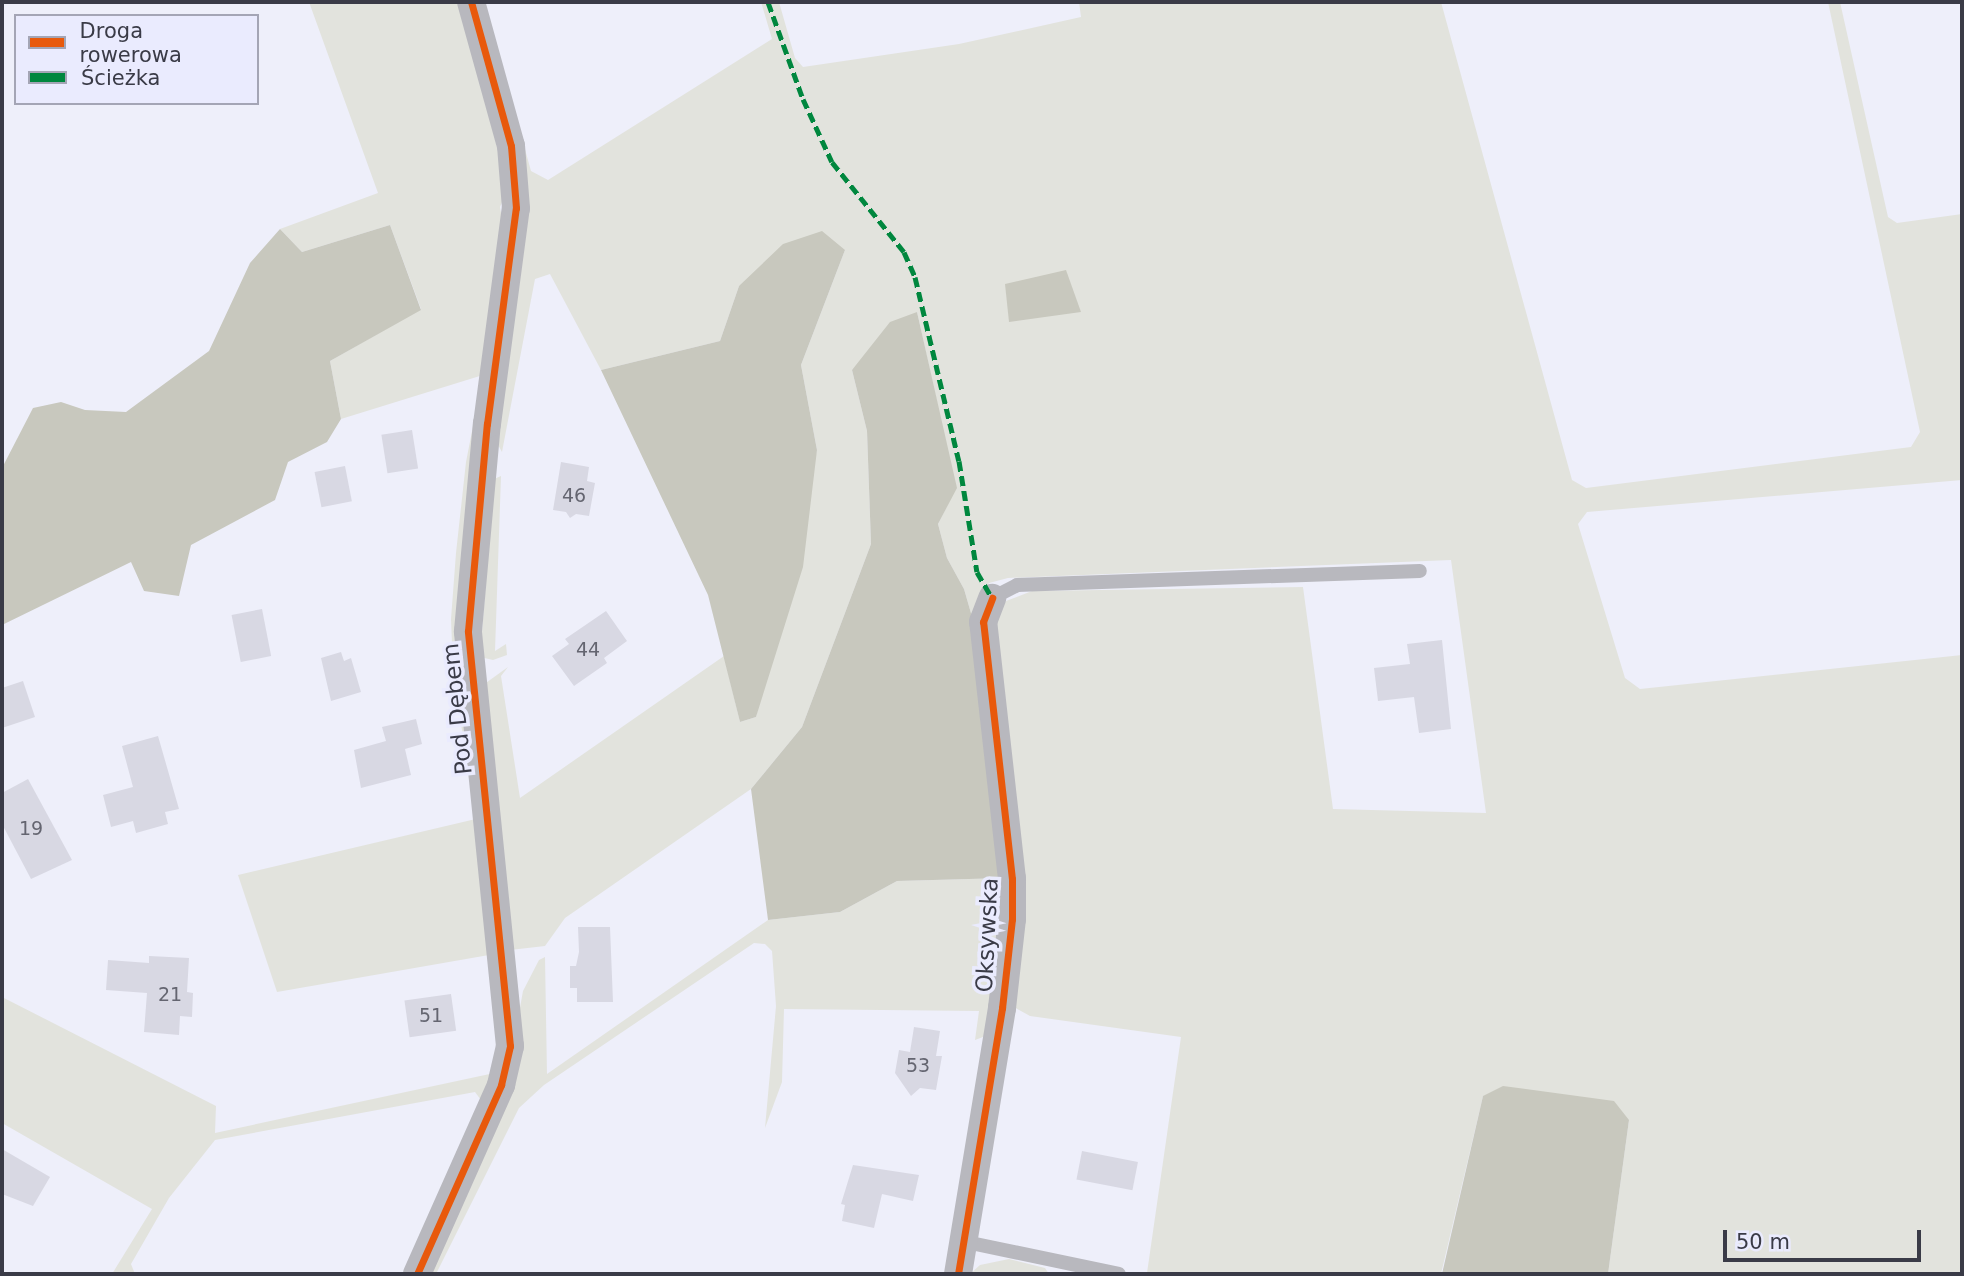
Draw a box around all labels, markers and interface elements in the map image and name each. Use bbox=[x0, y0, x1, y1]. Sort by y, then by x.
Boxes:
legend bbox=[14, 14, 259, 105]
text: Droga rowerowa bbox=[80, 19, 182, 67]
text: Ścieżka bbox=[81, 66, 160, 90]
house number: 46 bbox=[562, 485, 586, 507]
house number: 44 bbox=[576, 639, 600, 661]
street label: Pod Dębem bbox=[436, 642, 478, 776]
house number: 19 bbox=[19, 818, 43, 840]
street label: Oksywska bbox=[970, 877, 1004, 993]
house number: 21 bbox=[158, 984, 182, 1006]
house number: 51 bbox=[419, 1005, 443, 1027]
house number: 53 bbox=[906, 1055, 930, 1077]
scale bar bbox=[1726, 1216, 1924, 1260]
text: 50 m bbox=[1736, 1230, 1790, 1254]

